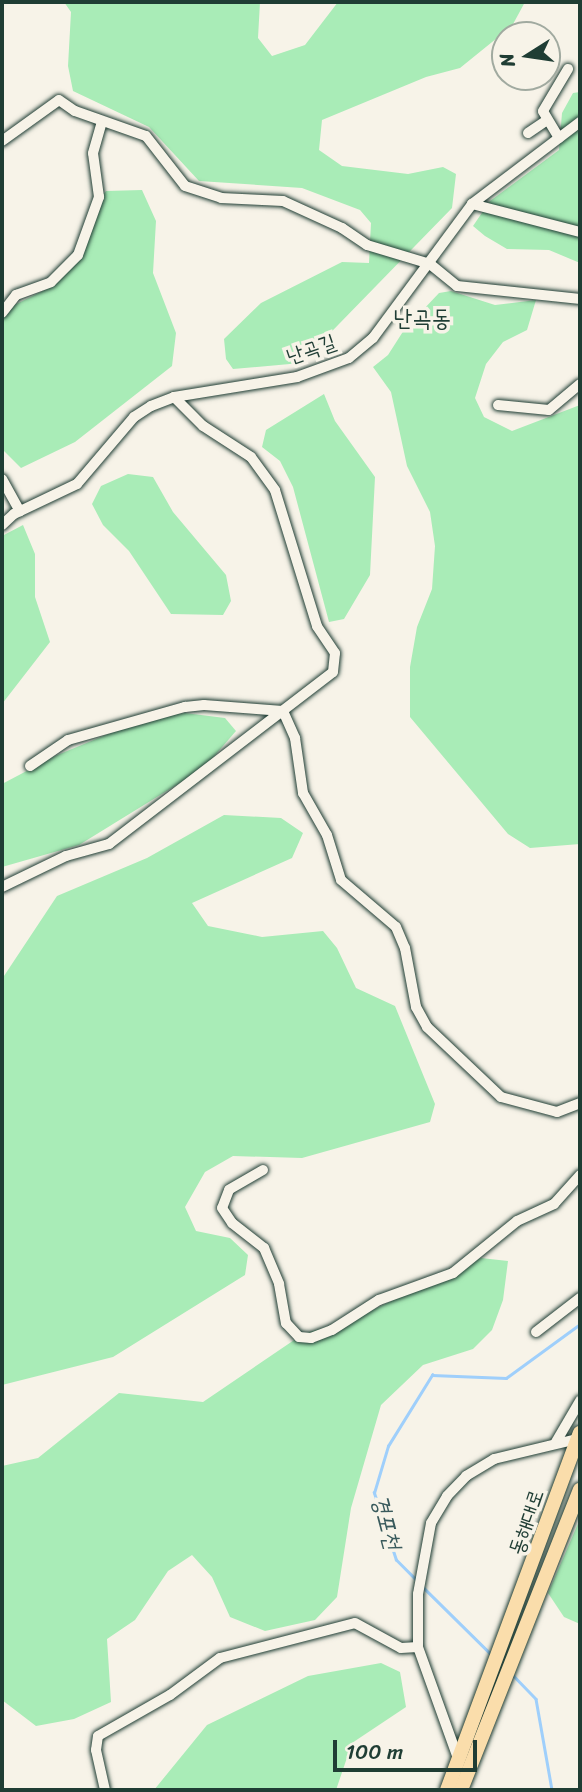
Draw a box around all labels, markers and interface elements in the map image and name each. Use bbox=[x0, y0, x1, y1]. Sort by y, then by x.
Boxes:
north arrow bbox=[491, 21, 561, 91]
text: N bbox=[489, 50, 524, 70]
district label: 난곡동 bbox=[393, 305, 451, 333]
street label: 난곡길 bbox=[283, 329, 339, 369]
street label: 동해대로 bbox=[503, 1486, 549, 1558]
water label: 경포천 bbox=[365, 1492, 407, 1552]
scale bar bbox=[337, 1726, 480, 1770]
text: 100 m bbox=[346, 1733, 403, 1771]

